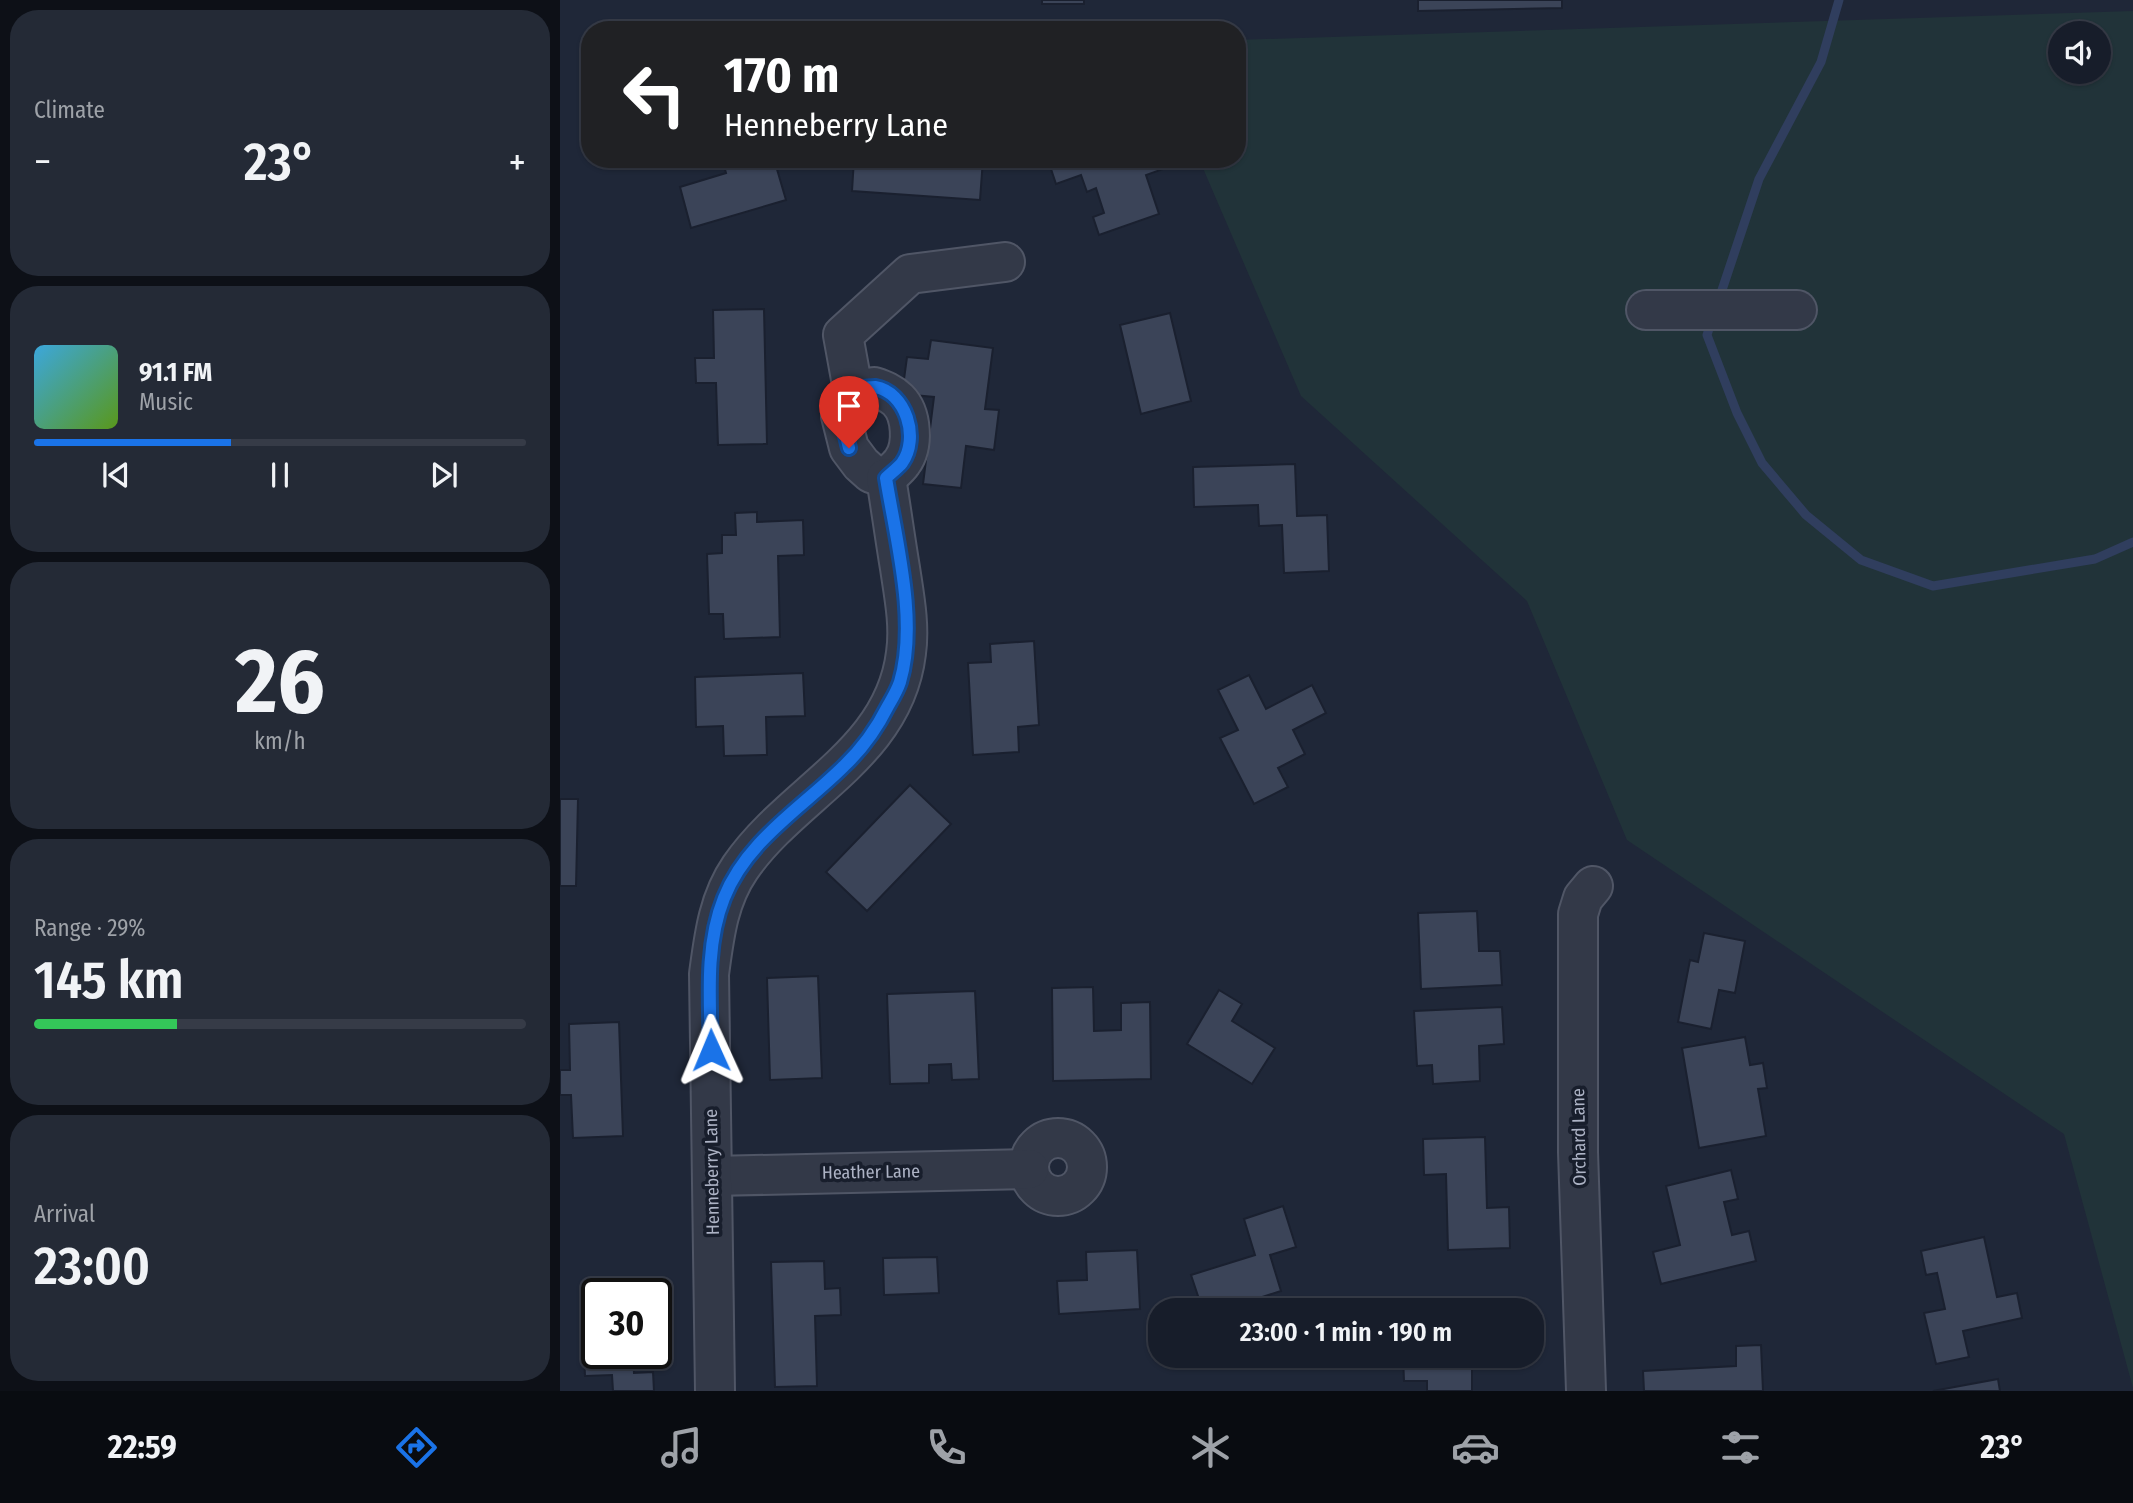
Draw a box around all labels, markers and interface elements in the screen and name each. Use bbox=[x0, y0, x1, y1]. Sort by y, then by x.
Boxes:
map controls bbox=[2048, 21, 2111, 84]
button: sound bbox=[2048, 21, 2111, 84]
text: 170 m bbox=[724, 46, 840, 105]
icon: left bbox=[609, 49, 700, 140]
text: Climate bbox=[34, 96, 105, 124]
text: Henneberry Lane bbox=[724, 106, 948, 144]
text: 23° bbox=[244, 131, 316, 194]
text: − bbox=[34, 139, 51, 185]
text: + bbox=[509, 139, 526, 185]
text: 91.1 FM bbox=[139, 357, 212, 388]
pin bbox=[819, 376, 879, 448]
icon: arrive bbox=[830, 387, 868, 425]
text: Music bbox=[139, 388, 193, 416]
icon: previous bbox=[97, 456, 135, 494]
icon: pause bbox=[261, 456, 299, 494]
icon: next bbox=[425, 456, 463, 494]
text: 26 bbox=[235, 627, 325, 736]
text: km/h bbox=[254, 727, 306, 755]
text: Range · 29% bbox=[34, 914, 146, 942]
text: 145 km bbox=[34, 949, 183, 1012]
position arrow bbox=[674, 1013, 748, 1087]
street label: Orchard Lane bbox=[1567, 1088, 1591, 1186]
street label: Henneberry Lane bbox=[700, 1109, 724, 1235]
street label: Heather Lane bbox=[822, 1160, 920, 1184]
text: Arrival bbox=[34, 1200, 95, 1228]
text: 23:00 bbox=[34, 1235, 150, 1298]
speed limit sign: 30 bbox=[581, 1278, 672, 1369]
text: 23:00 · 1 min · 190 m bbox=[1240, 1317, 1452, 1348]
icon: directions bbox=[392, 1423, 441, 1472]
icon: music bbox=[657, 1423, 706, 1472]
icon: phone bbox=[922, 1423, 971, 1472]
icon: climate bbox=[1186, 1423, 1235, 1472]
icon: car bbox=[1451, 1423, 1500, 1472]
icon: filters bbox=[1716, 1423, 1765, 1472]
text: 22:59 bbox=[108, 1428, 177, 1466]
text: 23° bbox=[1980, 1428, 2025, 1466]

